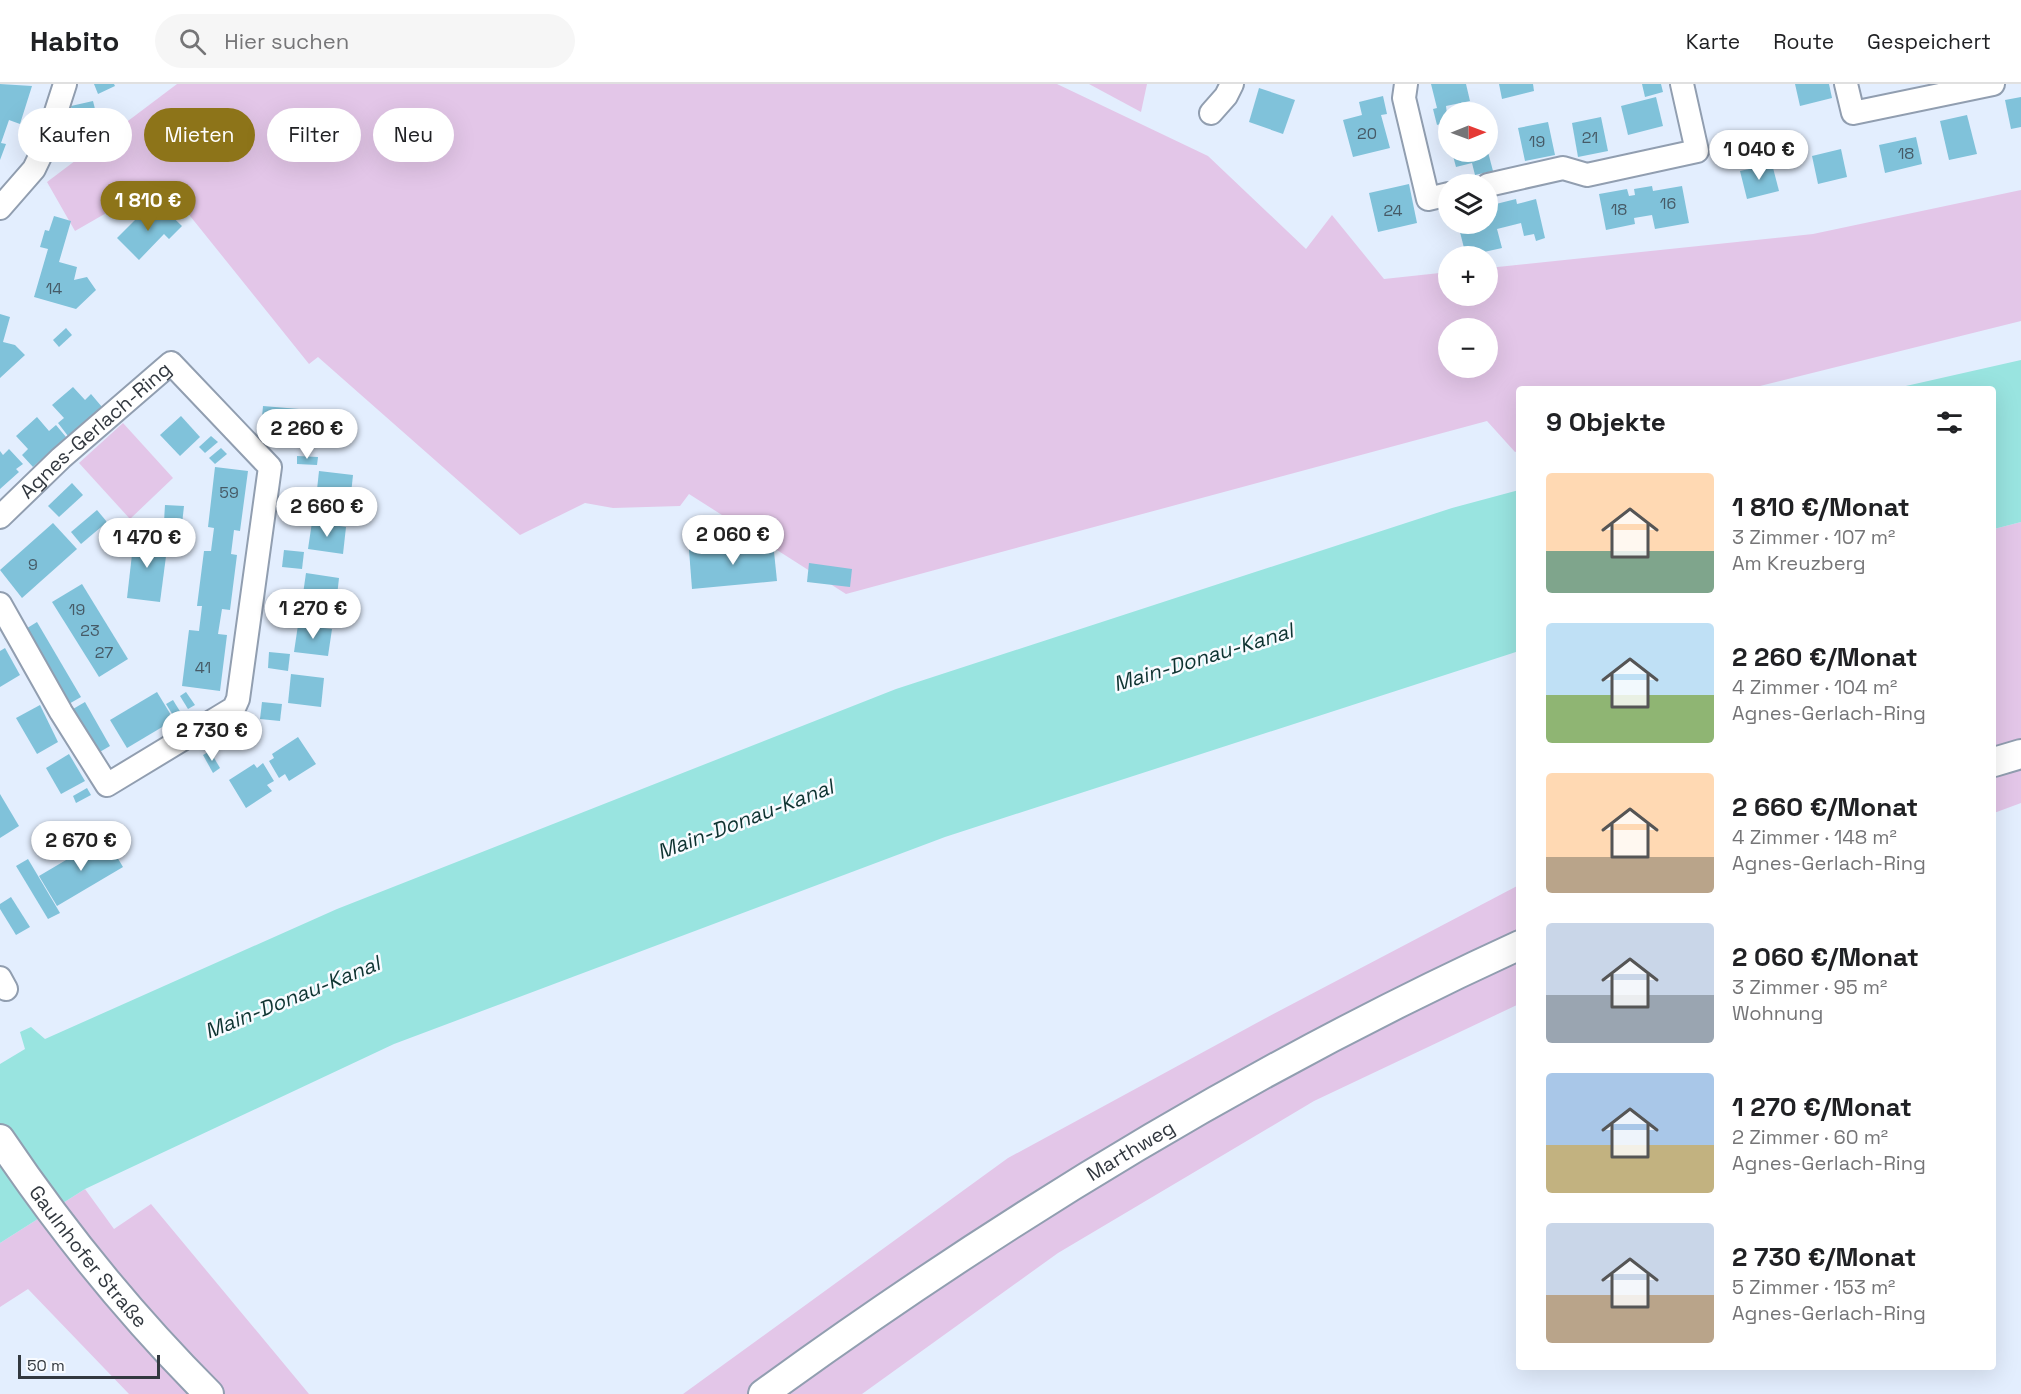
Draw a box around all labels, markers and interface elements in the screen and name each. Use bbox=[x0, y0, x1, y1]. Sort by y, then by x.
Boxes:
search box bbox=[155, 14, 575, 68]
text: Habito bbox=[30, 23, 119, 59]
icon: search bbox=[176, 25, 209, 58]
text: Hier suchen bbox=[224, 27, 349, 55]
text: Karte bbox=[1686, 28, 1740, 55]
text: Route bbox=[1773, 28, 1834, 55]
text: Gespeichert bbox=[1867, 28, 1991, 55]
north arrow bbox=[1438, 102, 1498, 162]
map controls bbox=[1438, 102, 1498, 378]
chip: Kaufen bbox=[18, 108, 132, 162]
chip: Mieten bbox=[144, 108, 255, 162]
chip: Filter bbox=[267, 108, 361, 162]
chip: Neu bbox=[373, 108, 454, 162]
house number: 20 bbox=[1357, 123, 1377, 144]
house number: 21 bbox=[1582, 127, 1598, 148]
pin: 1 040 € bbox=[1704, 130, 1814, 181]
house number: 19 bbox=[1529, 131, 1545, 152]
text: 1 040 € bbox=[1723, 136, 1795, 162]
house number: 18 bbox=[1898, 143, 1914, 164]
button: layers bbox=[1438, 174, 1498, 234]
pin: 1 810 € bbox=[93, 181, 203, 232]
text: 1 810 € bbox=[115, 187, 181, 213]
house number: 16 bbox=[1660, 193, 1676, 214]
house number: 18 bbox=[1611, 199, 1627, 220]
house number: 24 bbox=[1383, 200, 1403, 221]
button: + bbox=[1438, 246, 1498, 306]
house number: 14 bbox=[46, 278, 62, 299]
button: − bbox=[1438, 318, 1498, 378]
street label: Agnes-Gerlach-Ring bbox=[14, 356, 176, 504]
text: 9 Objekte bbox=[1546, 405, 1666, 439]
icon: filters bbox=[1933, 406, 1966, 439]
pin: 2 260 € bbox=[252, 409, 362, 460]
text: 2 260 € bbox=[271, 415, 343, 441]
house number: 59 bbox=[219, 482, 239, 503]
pin: 2 660 € bbox=[272, 487, 382, 538]
text: 1 810 €/Monat bbox=[1732, 490, 1910, 524]
text: 2 660 € bbox=[290, 493, 364, 519]
icon: home bbox=[1594, 497, 1666, 569]
pin: 2 060 € bbox=[678, 515, 788, 566]
pin: 1 470 € bbox=[92, 518, 202, 569]
text: 2 060 € bbox=[696, 521, 770, 547]
text: 1 470 € bbox=[113, 524, 181, 550]
text: 3 Zimmer · 107 m² bbox=[1732, 524, 1895, 550]
text: Am Kreuzberg bbox=[1732, 550, 1866, 576]
house number: 9 bbox=[28, 554, 38, 575]
pin: 1 270 € bbox=[258, 589, 368, 640]
text: 1 270 € bbox=[279, 595, 347, 621]
house number: 19 bbox=[69, 599, 85, 620]
water label: Main-Donau-Kanal bbox=[1110, 616, 1299, 697]
house number: 23 bbox=[80, 620, 100, 641]
text: 2 260 €/Monat bbox=[1732, 640, 1918, 674]
house number: 27 bbox=[95, 642, 113, 663]
icon: home bbox=[1594, 647, 1666, 719]
house number: 41 bbox=[195, 657, 211, 678]
text: 4 Zimmer · 104 m² bbox=[1732, 674, 1897, 700]
text: Agnes-Gerlach-Ring bbox=[1732, 700, 1926, 726]
pin: 2 730 € bbox=[157, 711, 267, 762]
text: 2 730 € bbox=[176, 717, 248, 743]
water label: Main-Donau-Kanal bbox=[653, 772, 840, 865]
text: 2 660 €/Monat bbox=[1732, 790, 1918, 824]
icon: home bbox=[1594, 797, 1666, 869]
pin: 2 670 € bbox=[26, 821, 136, 872]
text: 4 Zimmer · 148 m² bbox=[1732, 824, 1897, 850]
text: 2 670 € bbox=[45, 827, 117, 853]
text: Agnes-Gerlach-Ring bbox=[1732, 850, 1926, 876]
text: 2 060 €/Monat bbox=[1732, 940, 1919, 974]
icon: home bbox=[1594, 947, 1666, 1019]
water label: Main-Donau-Kanal bbox=[200, 948, 386, 1045]
text: 3 Zimmer · 95 m² bbox=[1732, 974, 1887, 1000]
text: Wohnung bbox=[1732, 1000, 1823, 1026]
text: 1 270 €/Monat bbox=[1732, 1090, 1912, 1124]
icon: home bbox=[1594, 1097, 1666, 1169]
street label: Marthweg bbox=[1082, 1114, 1179, 1187]
text: 2 Zimmer · 60 m² bbox=[1732, 1124, 1888, 1150]
text: Agnes-Gerlach-Ring bbox=[1732, 1150, 1926, 1176]
street label: Gaulnhofer Straße bbox=[23, 1180, 153, 1333]
text: 2 730 €/Monat bbox=[1732, 1240, 1916, 1274]
icon: home bbox=[1594, 1247, 1666, 1319]
text: 5 Zimmer · 153 m² bbox=[1732, 1274, 1895, 1300]
text: Agnes-Gerlach-Ring bbox=[1732, 1300, 1926, 1326]
scale bar bbox=[18, 1352, 160, 1380]
text: 50 m bbox=[27, 1355, 65, 1376]

